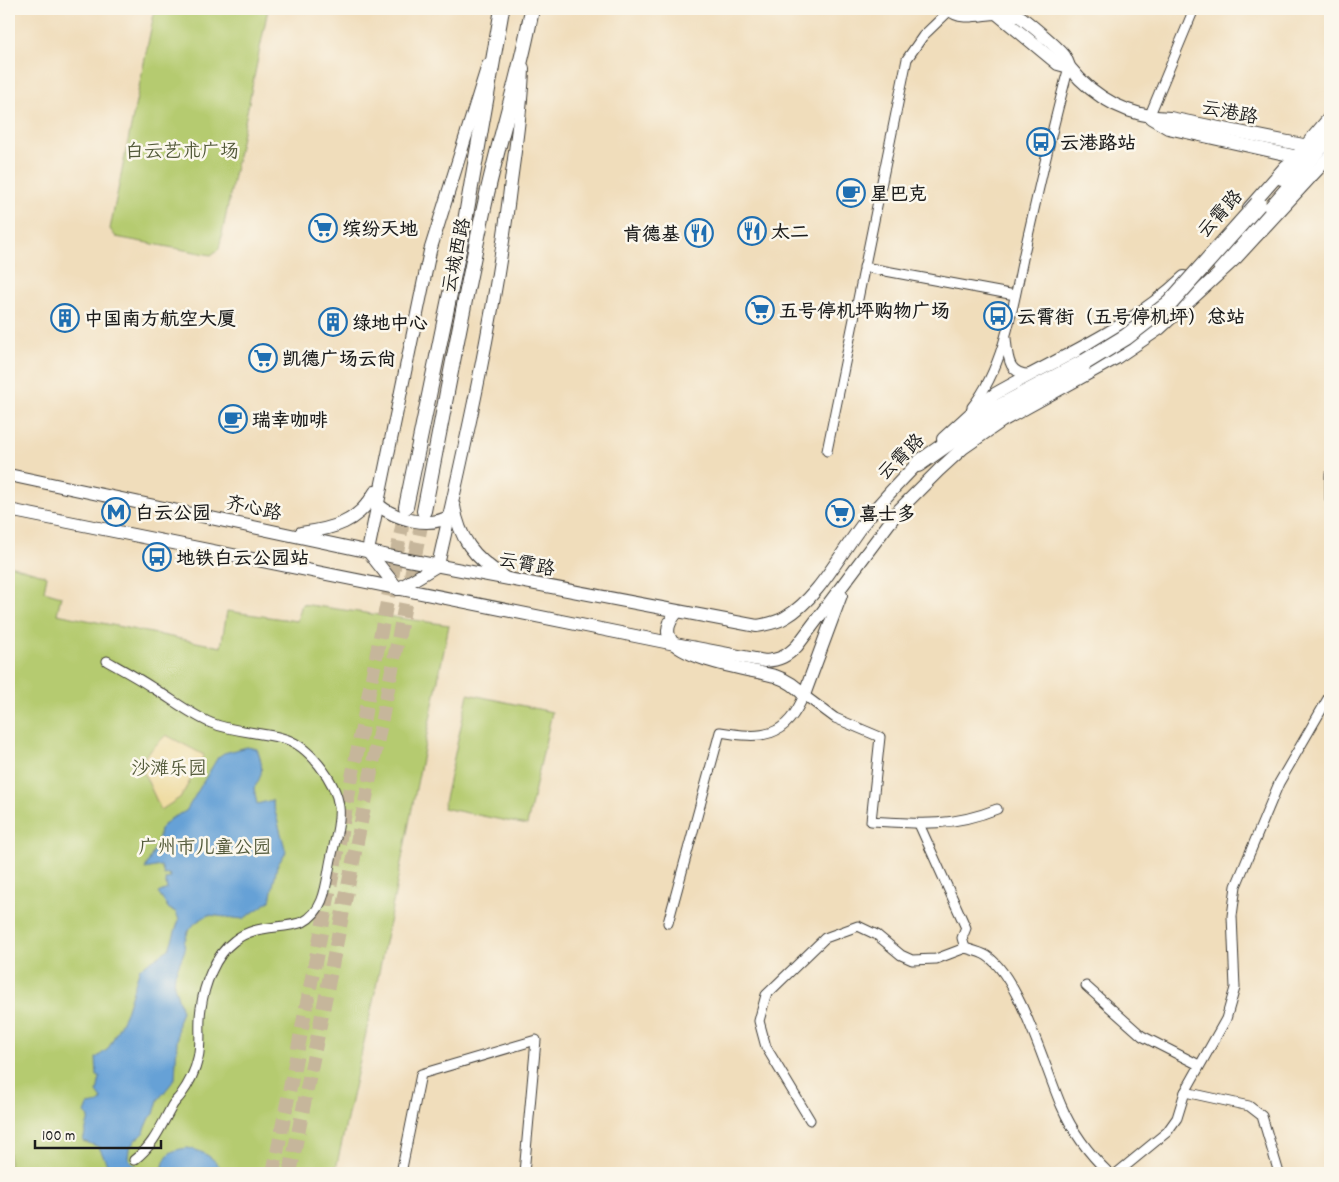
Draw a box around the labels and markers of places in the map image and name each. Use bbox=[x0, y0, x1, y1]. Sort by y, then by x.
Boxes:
bus stop icon: 云港路站 bbox=[1026, 127, 1056, 157]
place label: 云港路站 bbox=[1060, 132, 1136, 159]
cafe icon: 星巴克 bbox=[836, 178, 866, 208]
place label: 星巴克 bbox=[870, 183, 927, 210]
supermarket icon: 缤纷天地 bbox=[308, 213, 338, 243]
restaurant icon: 太二 bbox=[737, 216, 767, 246]
place label: 缤纷天地 bbox=[342, 218, 418, 245]
restaurant icon: 肯德基 bbox=[684, 218, 714, 248]
place label: 太二 bbox=[771, 221, 809, 248]
place label: 肯德基 bbox=[623, 223, 680, 250]
supermarket icon: 五号停机坪购物广场 bbox=[745, 295, 775, 325]
place label: 五号停机坪购物广场 bbox=[779, 300, 950, 327]
bus stop icon: 云霄街（五号停机坪）总站 bbox=[983, 301, 1013, 331]
building icon: 中国南方航空大厦 bbox=[50, 303, 80, 333]
place label: 云霄街（五号停机坪）总站 bbox=[1017, 306, 1245, 333]
building icon: 绿地中心 bbox=[318, 307, 348, 337]
place label: 中国南方航空大厦 bbox=[84, 308, 236, 335]
place label: 绿地中心 bbox=[352, 312, 428, 339]
supermarket icon: 凯德广场云尚 bbox=[248, 343, 278, 373]
place label: 凯德广场云尚 bbox=[282, 348, 396, 375]
cafe icon: 瑞幸咖啡 bbox=[218, 404, 248, 434]
place label: 瑞幸咖啡 bbox=[252, 409, 328, 436]
metro station icon: 白云公园 bbox=[101, 497, 131, 527]
supermarket icon: 喜士多 bbox=[825, 498, 855, 528]
place label: 白云公园 bbox=[135, 502, 211, 529]
place label: 喜士多 bbox=[859, 503, 916, 530]
bus stop icon: 地铁白云公园站 bbox=[142, 542, 172, 572]
place label: 地铁白云公园站 bbox=[176, 547, 309, 574]

